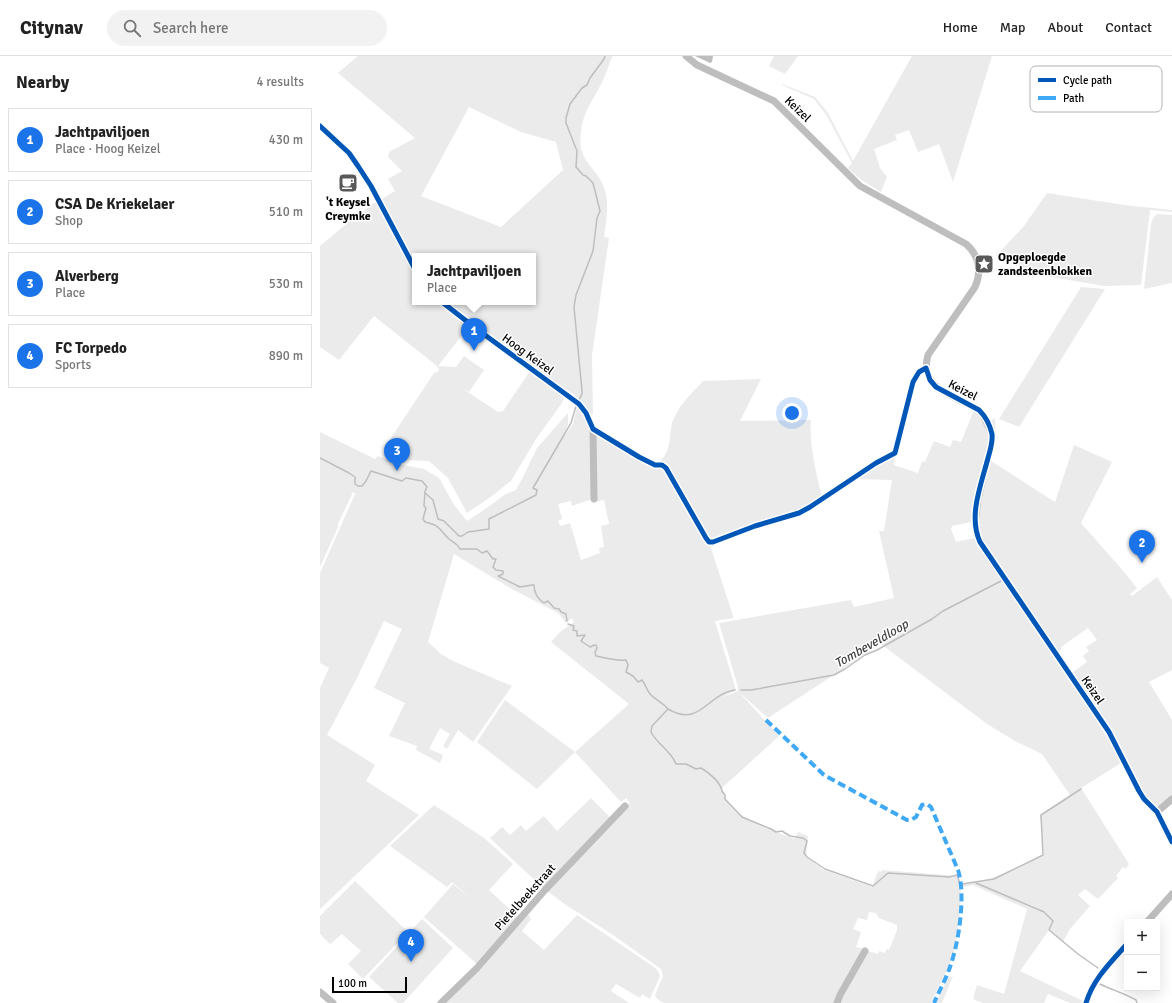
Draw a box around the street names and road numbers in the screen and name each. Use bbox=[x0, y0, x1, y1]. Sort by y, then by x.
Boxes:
street label: Keizel bbox=[781, 93, 814, 126]
street label: Hoog Keizel bbox=[499, 331, 557, 379]
street label: Keizel bbox=[946, 377, 980, 404]
street label: Keizel bbox=[1078, 673, 1108, 708]
street label: Pietelbeekstraat bbox=[492, 861, 559, 934]

